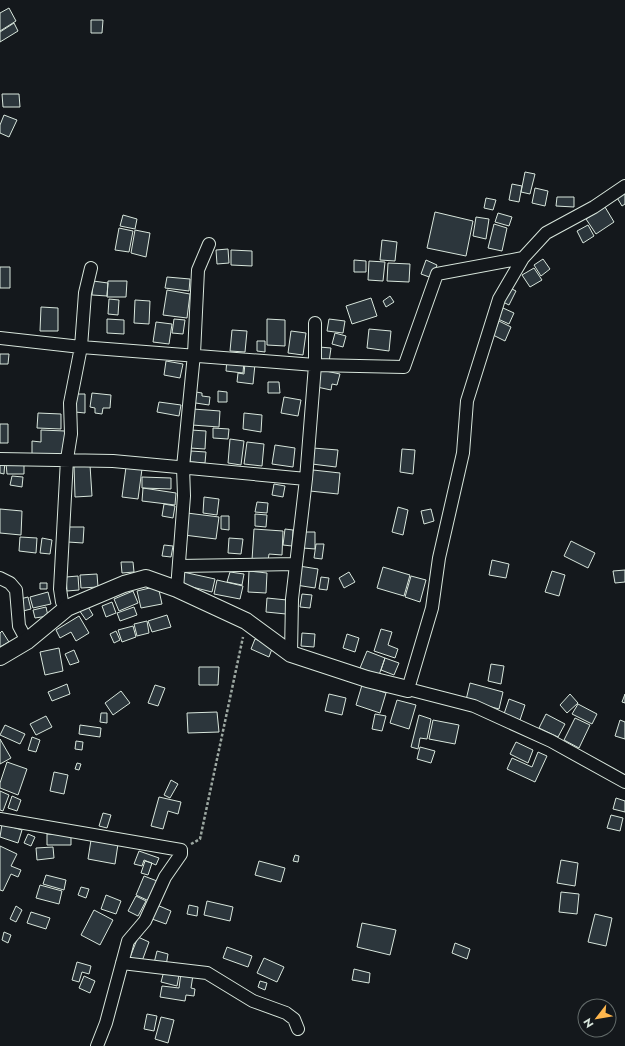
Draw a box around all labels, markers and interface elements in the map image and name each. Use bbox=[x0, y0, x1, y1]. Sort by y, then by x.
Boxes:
north arrow bbox=[577, 998, 617, 1038]
text: N bbox=[579, 1015, 598, 1031]

